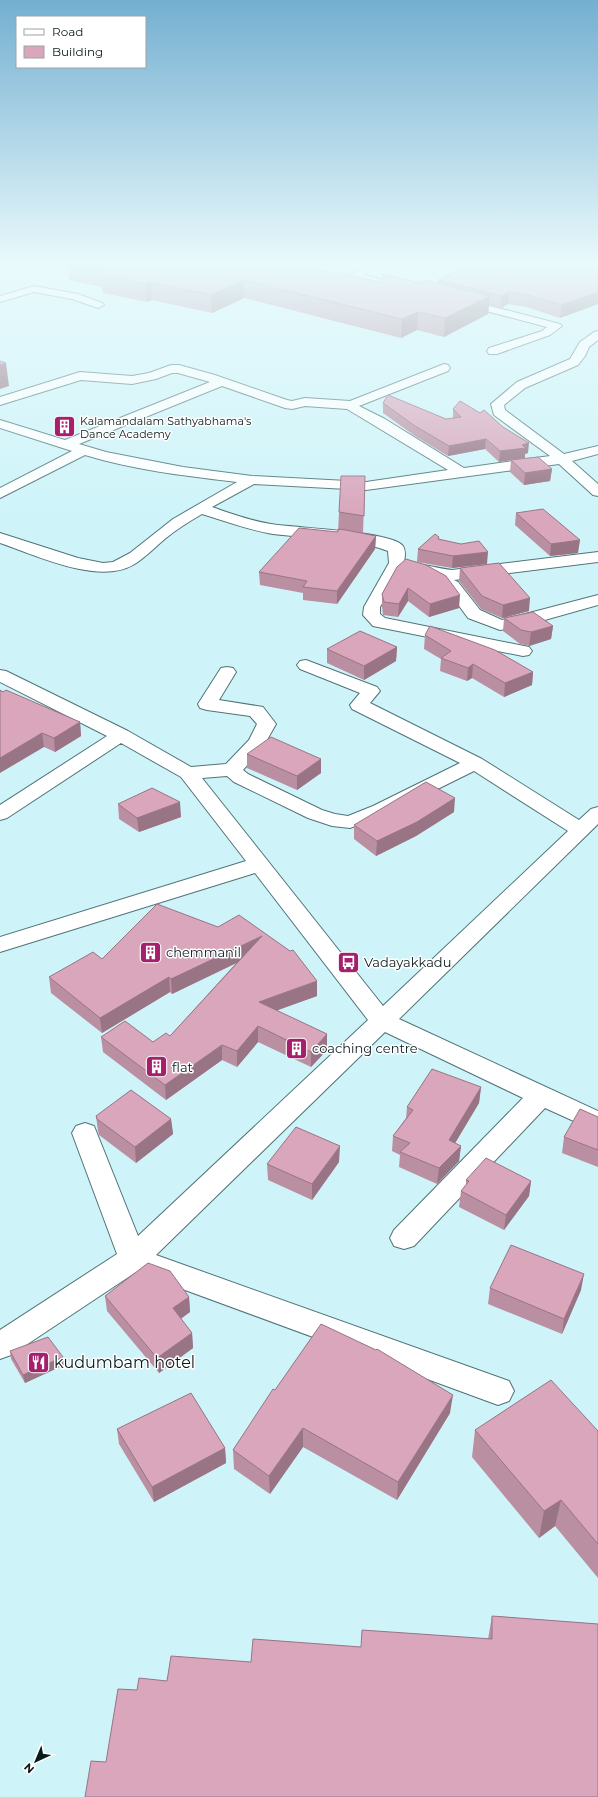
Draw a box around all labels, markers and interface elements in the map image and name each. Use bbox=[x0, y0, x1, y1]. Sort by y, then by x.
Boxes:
legend bbox=[16, 16, 146, 68]
text: Road bbox=[52, 24, 83, 39]
text: Building bbox=[52, 44, 103, 59]
building icon: Kalamandalam Sathyabhama's Dance Academy bbox=[51, 414, 77, 440]
place label: Kalamandalam Sathyabhama's Dance Academy bbox=[80, 414, 252, 441]
building icon: chemmanil bbox=[138, 939, 164, 965]
place label: chemmanil bbox=[166, 944, 241, 960]
bus stop icon: Vadayakkadu bbox=[335, 949, 361, 975]
place label: Vadayakkadu bbox=[364, 954, 451, 970]
building icon: coaching centre bbox=[284, 1035, 310, 1061]
place label: coaching centre bbox=[312, 1040, 418, 1056]
building icon: flat bbox=[144, 1054, 170, 1080]
place label: flat bbox=[172, 1059, 193, 1075]
restaurant icon: kudumbam hotel bbox=[25, 1349, 51, 1375]
place label: kudumbam hotel bbox=[54, 1353, 195, 1372]
north arrow bbox=[16, 1741, 56, 1781]
text: N bbox=[21, 1760, 37, 1776]

